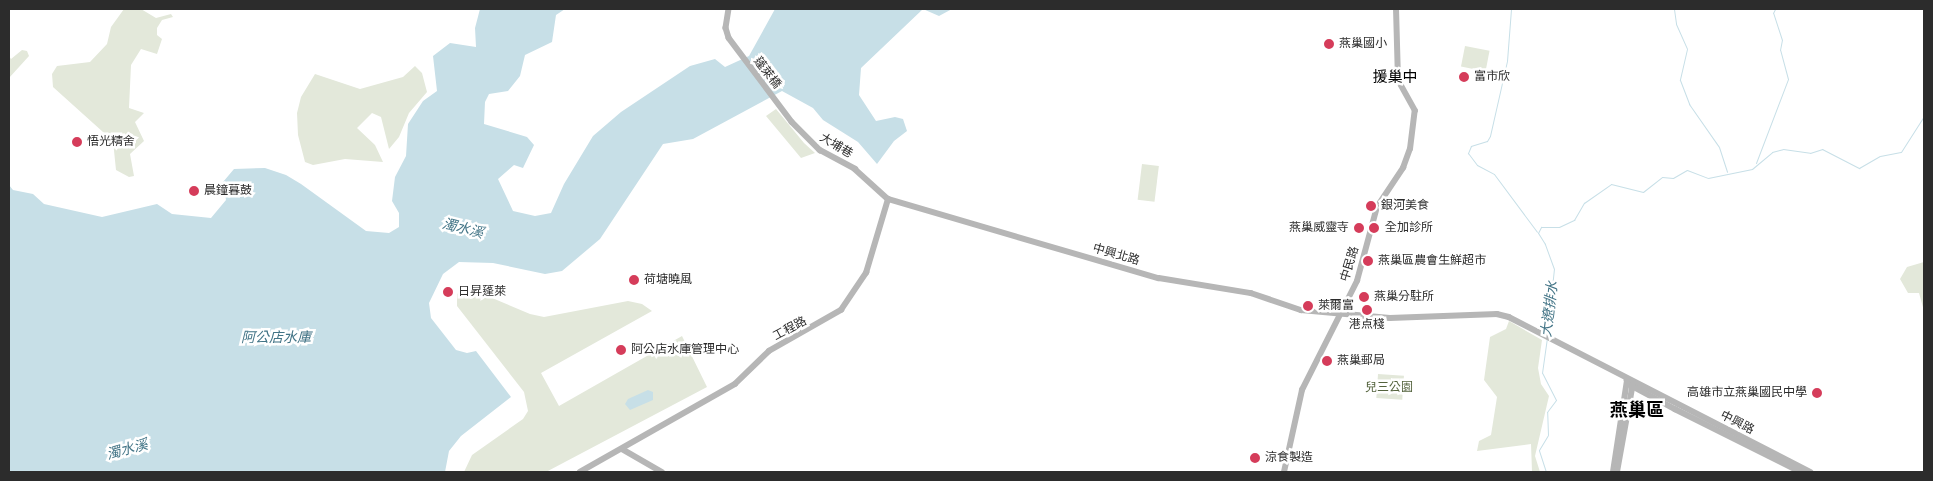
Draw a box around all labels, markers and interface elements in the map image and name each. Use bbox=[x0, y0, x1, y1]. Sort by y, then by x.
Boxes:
place label: 燕巢國小 bbox=[1339, 37, 1387, 51]
marker: 燕巢國小 bbox=[1323, 38, 1335, 50]
street label: 蓬萊橋 bbox=[750, 54, 784, 92]
district label: 援巢中 bbox=[1373, 68, 1417, 86]
place label: 富市欣 bbox=[1474, 70, 1510, 84]
marker: 富市欣 bbox=[1458, 71, 1470, 83]
street label: 大埔巷 bbox=[817, 131, 855, 161]
place label: 悟光精舍 bbox=[87, 135, 135, 149]
marker: 悟光精舍 bbox=[71, 136, 83, 148]
place label: 晨鐘暮鼓 bbox=[204, 184, 252, 198]
marker: 晨鐘暮鼓 bbox=[188, 185, 200, 197]
place label: 銀河美食 bbox=[1381, 199, 1429, 213]
marker: 銀河美食 bbox=[1365, 200, 1377, 212]
water label: 濁水溪 bbox=[441, 215, 485, 241]
place label: 燕巢威靈寺 bbox=[1289, 221, 1349, 235]
marker: 全加診所 bbox=[1367, 221, 1381, 235]
place label: 全加診所 bbox=[1385, 221, 1433, 235]
marker: 燕巢威靈寺 bbox=[1353, 222, 1365, 234]
street label: 中興北路 bbox=[1091, 241, 1141, 269]
street label: 中民路 bbox=[1338, 245, 1362, 283]
place label: 燕巢區農會生鮮超市 bbox=[1378, 254, 1486, 268]
marker: 燕巢區農會生鮮超市 bbox=[1362, 255, 1374, 267]
place label: 荷塘曉風 bbox=[644, 273, 692, 287]
marker: 荷塘曉風 bbox=[628, 274, 640, 286]
water label: 大遼排水 bbox=[1537, 280, 1561, 338]
place label: 日昇蓬萊 bbox=[458, 285, 506, 299]
marker: 日昇蓬萊 bbox=[442, 286, 454, 298]
place label: 燕巢分駐所 bbox=[1374, 290, 1434, 304]
marker: 燕巢分駐所 bbox=[1358, 291, 1370, 303]
place label: 萊爾富 bbox=[1318, 299, 1354, 313]
marker: 萊爾富 bbox=[1302, 300, 1314, 312]
marker: 港点棧 bbox=[1361, 304, 1373, 316]
street label: 工程路 bbox=[771, 314, 809, 344]
place label: 港点棧 bbox=[1349, 318, 1385, 332]
water label: 阿公店水庫 bbox=[241, 329, 311, 345]
place label: 阿公店水庫管理中心 bbox=[631, 343, 739, 357]
marker: 阿公店水庫管理中心 bbox=[615, 344, 627, 356]
place label: 燕巢郵局 bbox=[1337, 354, 1385, 368]
marker: 燕巢郵局 bbox=[1321, 355, 1333, 367]
park label: 兒三公園 bbox=[1365, 381, 1413, 395]
place label: 高雄市立燕巢國民中學 bbox=[1687, 386, 1807, 400]
marker: 高雄市立燕巢國民中學 bbox=[1811, 387, 1823, 399]
district label: 燕巢區 bbox=[1610, 399, 1664, 421]
street label: 中興路 bbox=[1718, 408, 1756, 438]
water label: 濁水溪 bbox=[105, 435, 149, 463]
place label: 涼食製造 bbox=[1265, 451, 1313, 465]
marker: 涼食製造 bbox=[1249, 452, 1261, 464]

